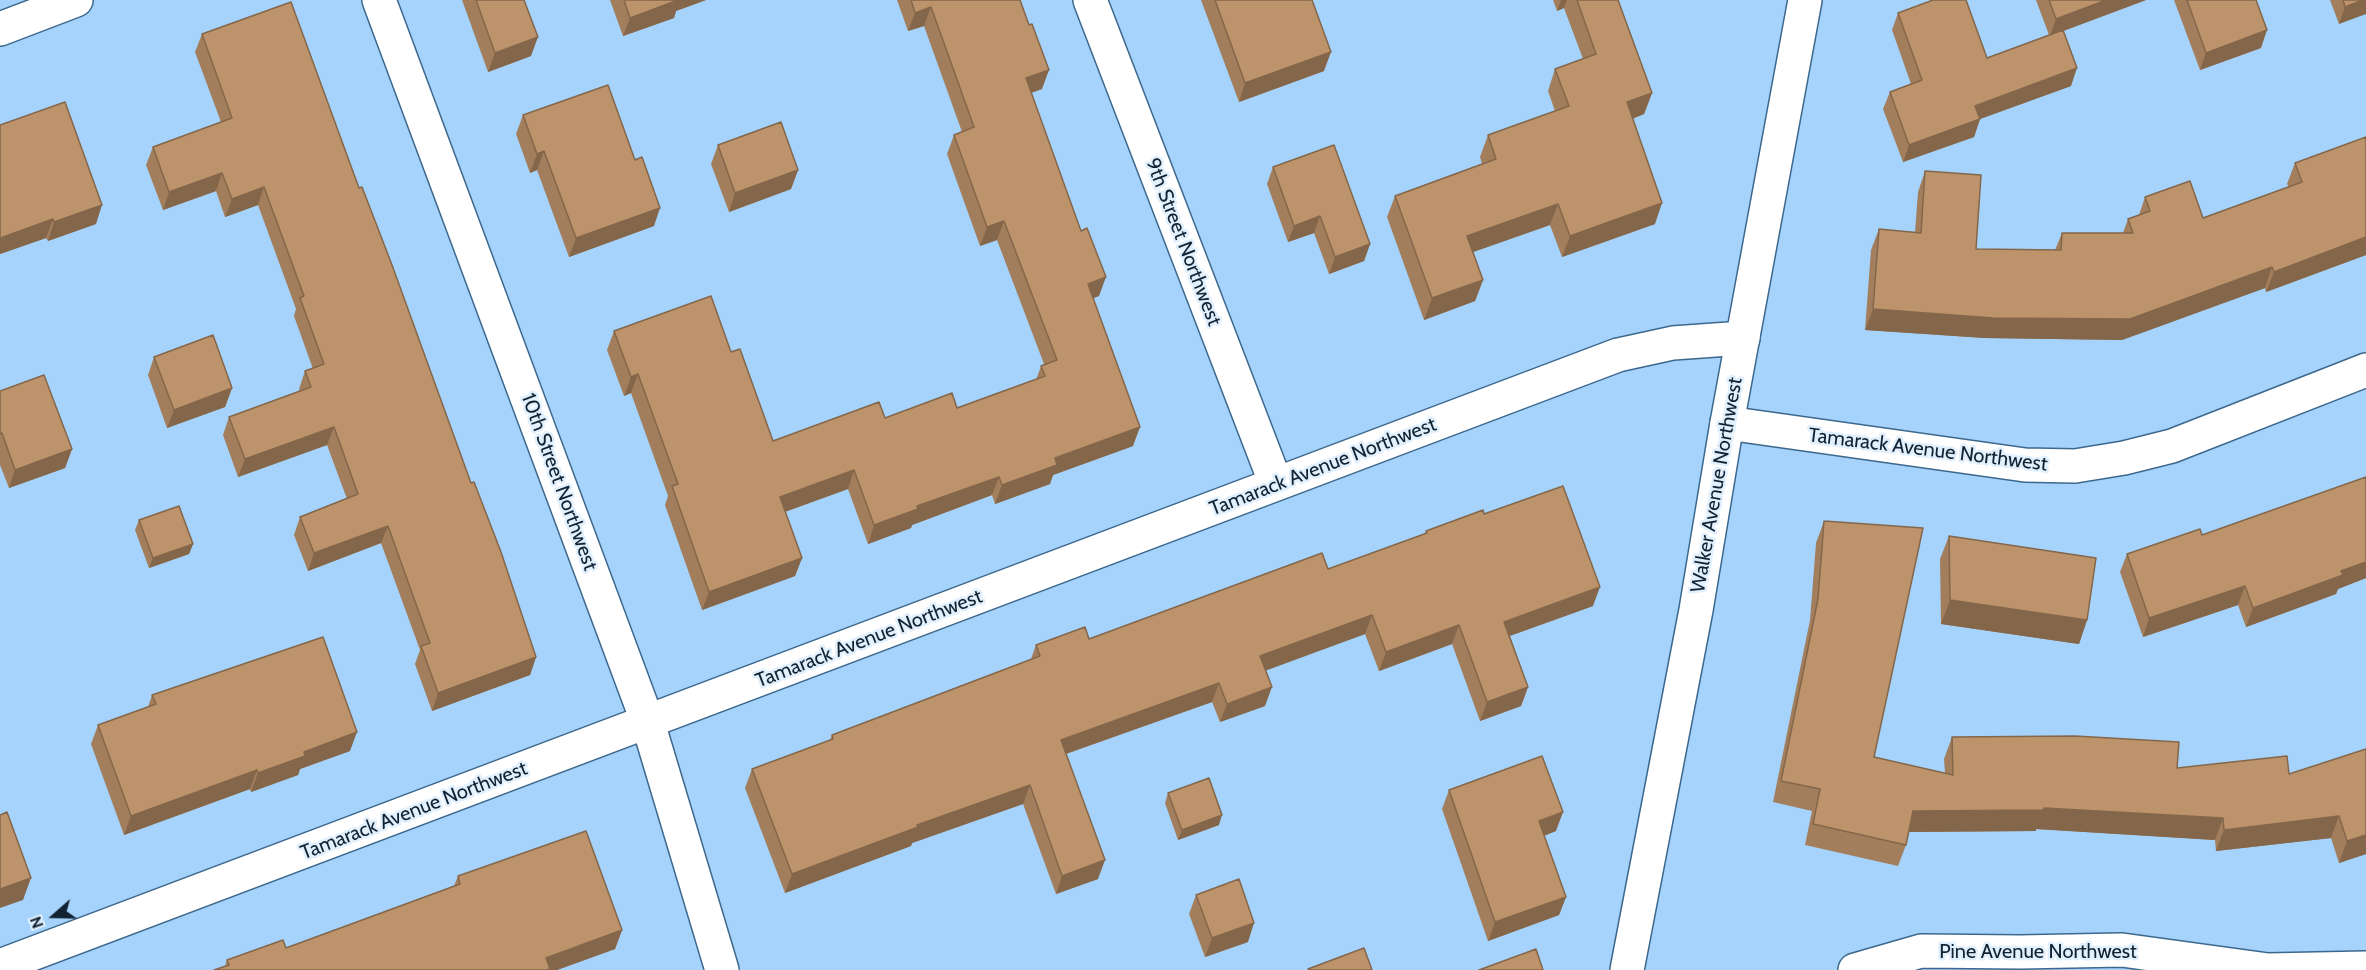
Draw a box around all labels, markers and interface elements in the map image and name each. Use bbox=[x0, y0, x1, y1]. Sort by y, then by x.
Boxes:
street label: 9th Street Northwest bbox=[1140, 155, 1226, 329]
street label: Walker Avenue Northwest bbox=[1686, 376, 1748, 594]
street label: 10th Street Northwest bbox=[516, 390, 602, 574]
street label: Tamarack Avenue Northwest bbox=[1206, 413, 1440, 521]
street label: Tamarack Avenue Northwest bbox=[1807, 423, 2049, 477]
street label: Tamarack Avenue Northwest bbox=[752, 585, 986, 693]
street label: Tamarack Avenue Northwest bbox=[297, 757, 531, 865]
north arrow bbox=[24, 886, 84, 946]
text: N bbox=[26, 914, 47, 931]
street label: Pine Avenue Northwest bbox=[1939, 940, 2137, 964]

